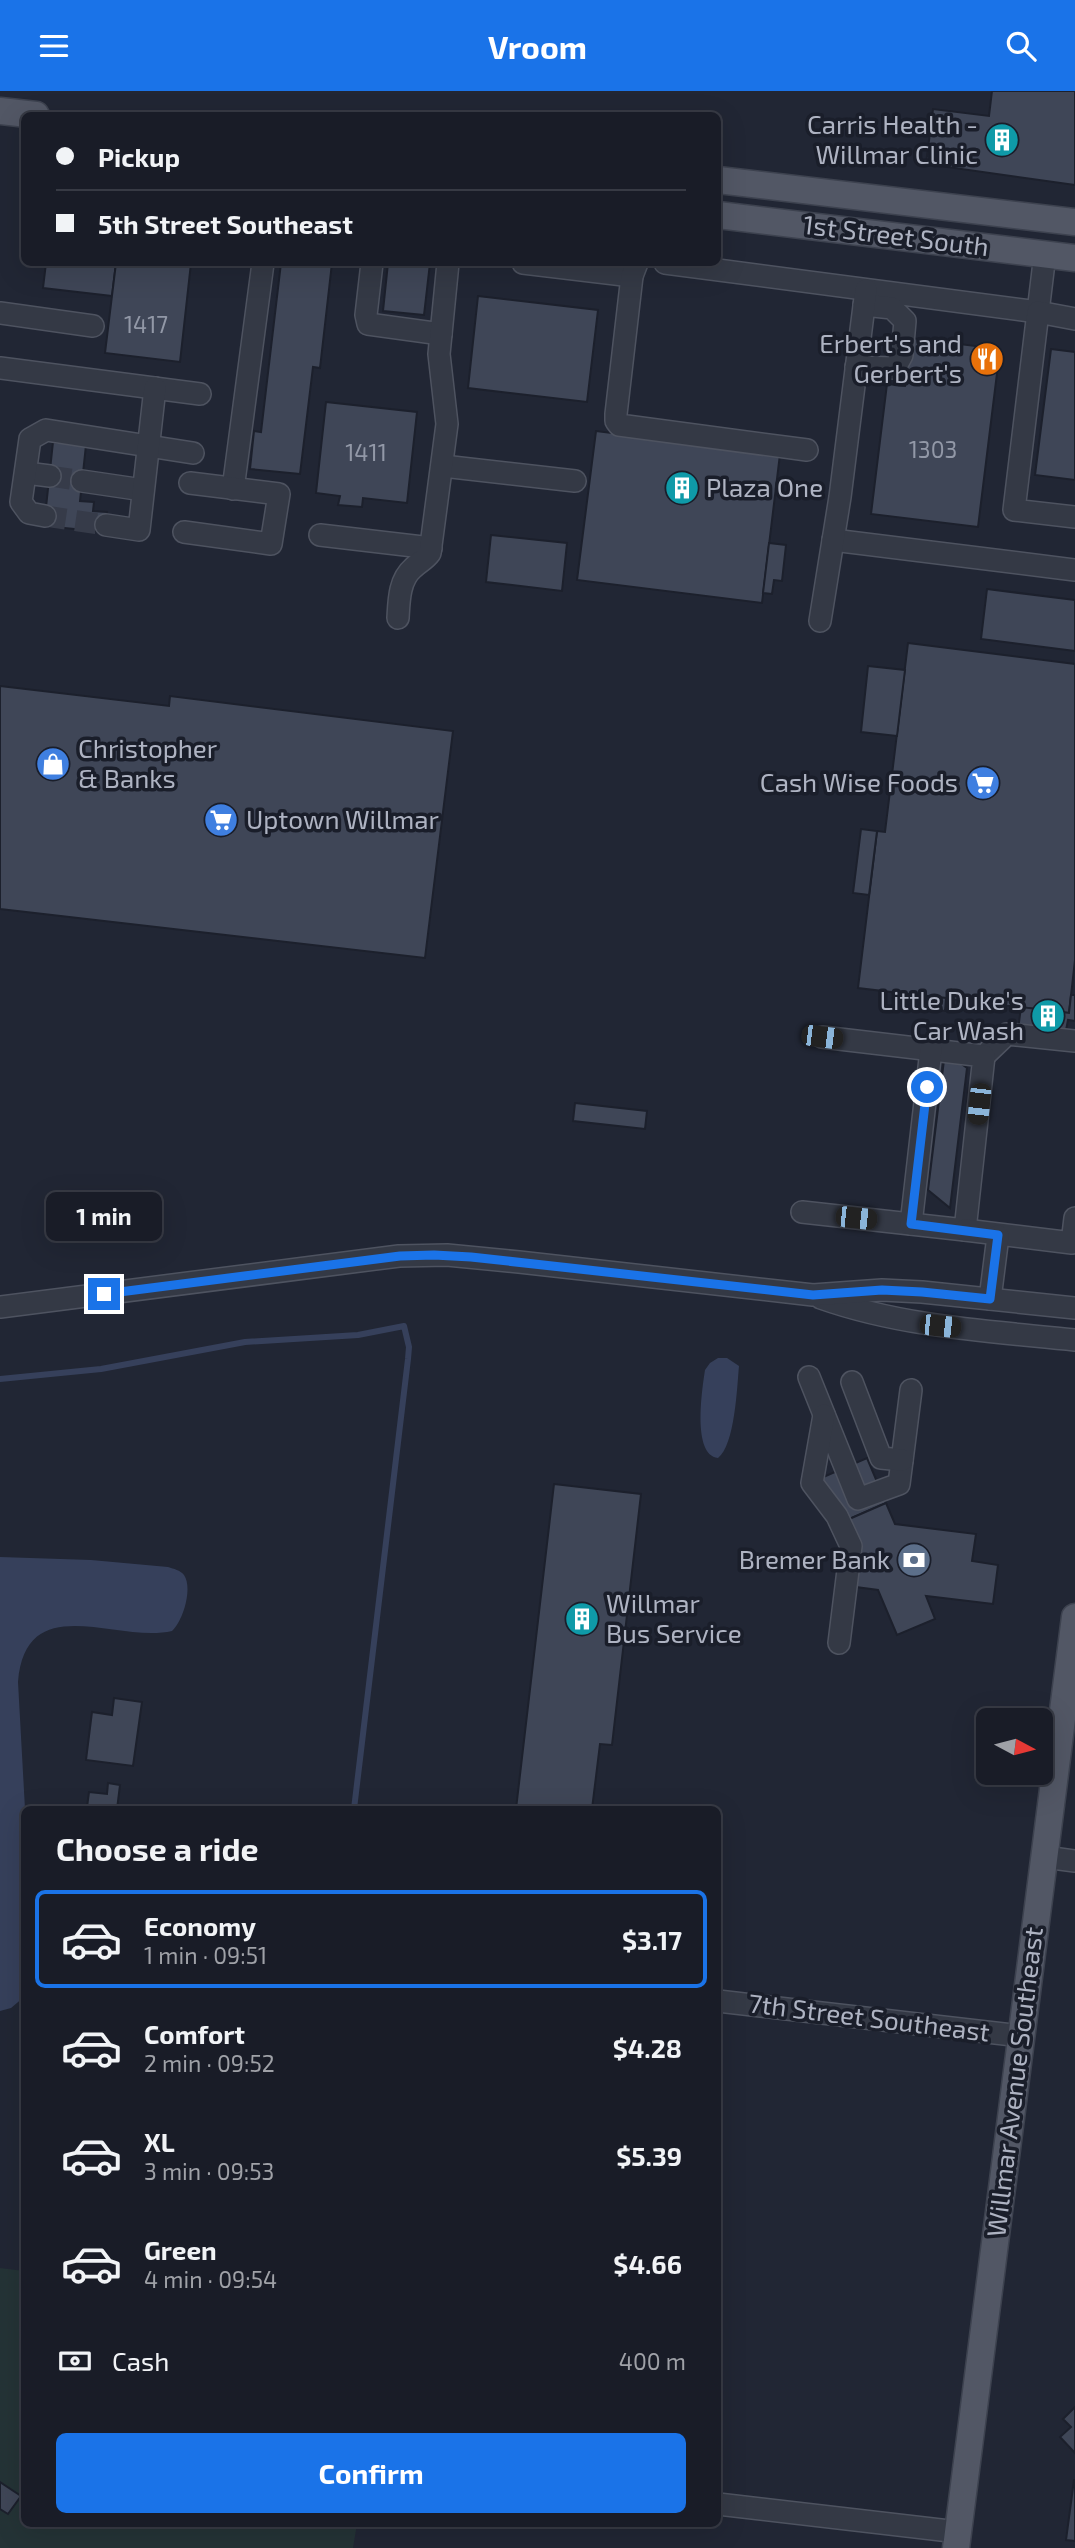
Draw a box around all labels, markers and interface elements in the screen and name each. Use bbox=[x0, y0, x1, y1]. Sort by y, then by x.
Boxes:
icon: menu bbox=[35, 27, 73, 65]
text: Vroom bbox=[488, 27, 587, 65]
icon: search bbox=[1002, 27, 1040, 65]
place label: Carris Health - Willmar Clinic bbox=[807, 108, 978, 169]
building icon: Carris Health - Willmar Clinic bbox=[983, 121, 1021, 159]
text: Pickup bbox=[98, 141, 180, 172]
text: 5th Street Southeast bbox=[98, 208, 353, 239]
street label: 1st Street South bbox=[802, 208, 991, 261]
house number: 1417 bbox=[124, 310, 168, 338]
place label: Erbert's and Gerbert's bbox=[819, 327, 962, 388]
restaurant icon: Erbert's and Gerbert's bbox=[968, 340, 1006, 378]
house number: 1303 bbox=[909, 435, 957, 463]
house number: 1411 bbox=[345, 438, 387, 466]
building icon: Plaza One bbox=[663, 469, 701, 507]
place label: Plaza One bbox=[706, 471, 823, 502]
place label: Christopher & Banks bbox=[78, 732, 217, 793]
shop icon: Christopher & Banks bbox=[34, 745, 72, 783]
supermarket icon: Cash Wise Foods bbox=[964, 764, 1002, 802]
place label: Cash Wise Foods bbox=[760, 766, 958, 797]
supermarket icon: Uptown Willmar bbox=[202, 801, 240, 839]
place label: Uptown Willmar bbox=[246, 803, 439, 834]
place label: Little Duke's Car Wash bbox=[880, 984, 1024, 1045]
building icon: Little Duke's Car Wash bbox=[1029, 997, 1067, 1035]
car bbox=[800, 1024, 845, 1050]
route start bbox=[911, 1071, 943, 1103]
car bbox=[967, 1082, 992, 1126]
callout: 1 min bbox=[46, 1193, 162, 1241]
text: 1 min bbox=[76, 1202, 132, 1230]
car bbox=[835, 1205, 878, 1231]
route end bbox=[88, 1278, 120, 1310]
car bbox=[919, 1313, 962, 1339]
bank icon: Bremer Bank bbox=[895, 1541, 933, 1579]
place label: Bremer Bank bbox=[739, 1543, 890, 1574]
place label: Willmar Bus Service bbox=[606, 1587, 742, 1648]
building icon: Willmar Bus Service bbox=[563, 1600, 601, 1638]
north arrow bbox=[976, 1708, 1054, 1785]
map controls bbox=[976, 1708, 1053, 1785]
text: Choose a ride bbox=[56, 1829, 259, 1867]
icon: car bbox=[60, 1908, 123, 1971]
text: Economy bbox=[144, 1910, 256, 1941]
text: $3.17 bbox=[622, 1924, 682, 1955]
street label: Willmar Avenue Southeast bbox=[979, 1925, 1048, 2239]
text: 1 min · 09:51 bbox=[144, 1941, 267, 1969]
street label: 7th Street Southeast bbox=[747, 1986, 992, 2047]
icon: car bbox=[60, 2016, 123, 2079]
text: Comfort bbox=[144, 2018, 245, 2049]
text: $4.28 bbox=[613, 2032, 682, 2063]
text: 2 min · 09:52 bbox=[144, 2049, 275, 2077]
icon: car bbox=[60, 2124, 123, 2187]
text: XL bbox=[144, 2126, 175, 2157]
text: $5.39 bbox=[616, 2140, 682, 2171]
text: 3 min · 09:53 bbox=[144, 2157, 274, 2185]
icon: car bbox=[60, 2232, 123, 2295]
text: Green bbox=[144, 2234, 217, 2265]
text: $4.66 bbox=[613, 2248, 682, 2279]
text: 4 min · 09:54 bbox=[144, 2265, 277, 2293]
icon: cash bbox=[56, 2342, 94, 2380]
text: Cash bbox=[112, 2345, 169, 2376]
text: 400 m bbox=[619, 2347, 686, 2375]
button: Confirm bbox=[56, 2433, 686, 2513]

